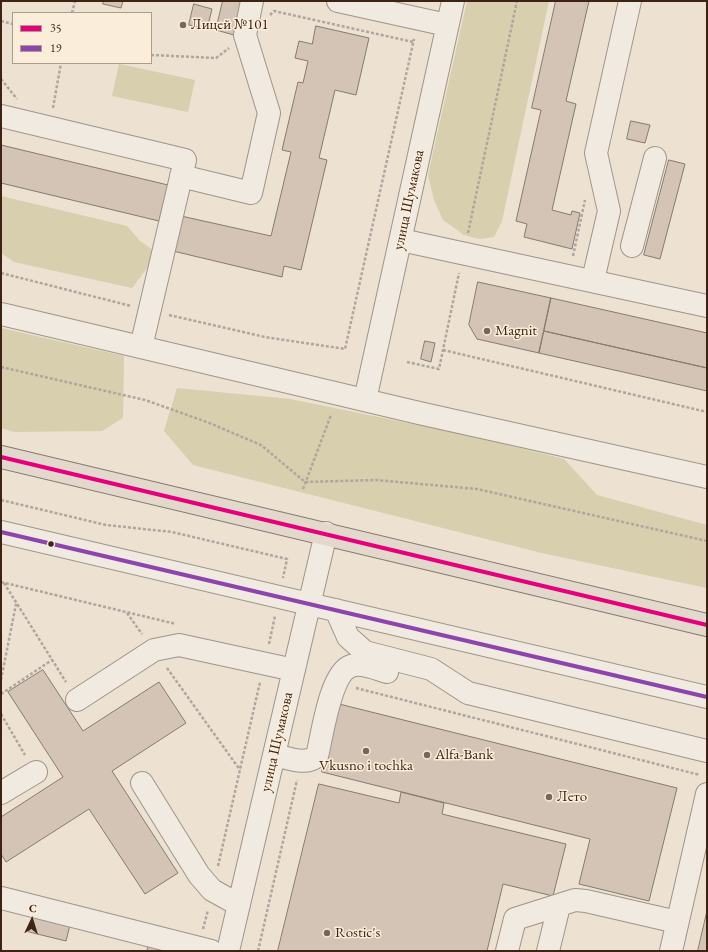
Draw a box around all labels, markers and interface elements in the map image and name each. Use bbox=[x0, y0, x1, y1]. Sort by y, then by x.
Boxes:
legend bbox=[12, 12, 152, 64]
place label: Лицей №101 bbox=[191, 16, 269, 34]
text: 35 bbox=[50, 20, 62, 36]
marker: Лицей №101 bbox=[178, 20, 188, 30]
text: 19 bbox=[50, 40, 62, 56]
street label: улица Шумакова bbox=[390, 148, 428, 252]
place label: Magnit bbox=[495, 322, 537, 340]
marker: Magnit bbox=[482, 326, 492, 336]
unlabelled marker bbox=[46, 539, 56, 549]
street label: улица Шумакова bbox=[257, 690, 297, 794]
marker: Vkusno i tochka bbox=[361, 746, 371, 756]
place label: Alfa-Bank bbox=[435, 746, 493, 764]
marker: Alfa-Bank bbox=[422, 750, 432, 760]
place label: Vkusno i tochka bbox=[319, 757, 413, 775]
place label: Лето bbox=[557, 788, 587, 806]
marker: Лето bbox=[544, 792, 554, 802]
north arrow bbox=[12, 900, 52, 940]
text: С bbox=[28, 901, 37, 915]
place label: Rostic's bbox=[335, 924, 380, 942]
marker: Rostic's bbox=[322, 928, 332, 938]

